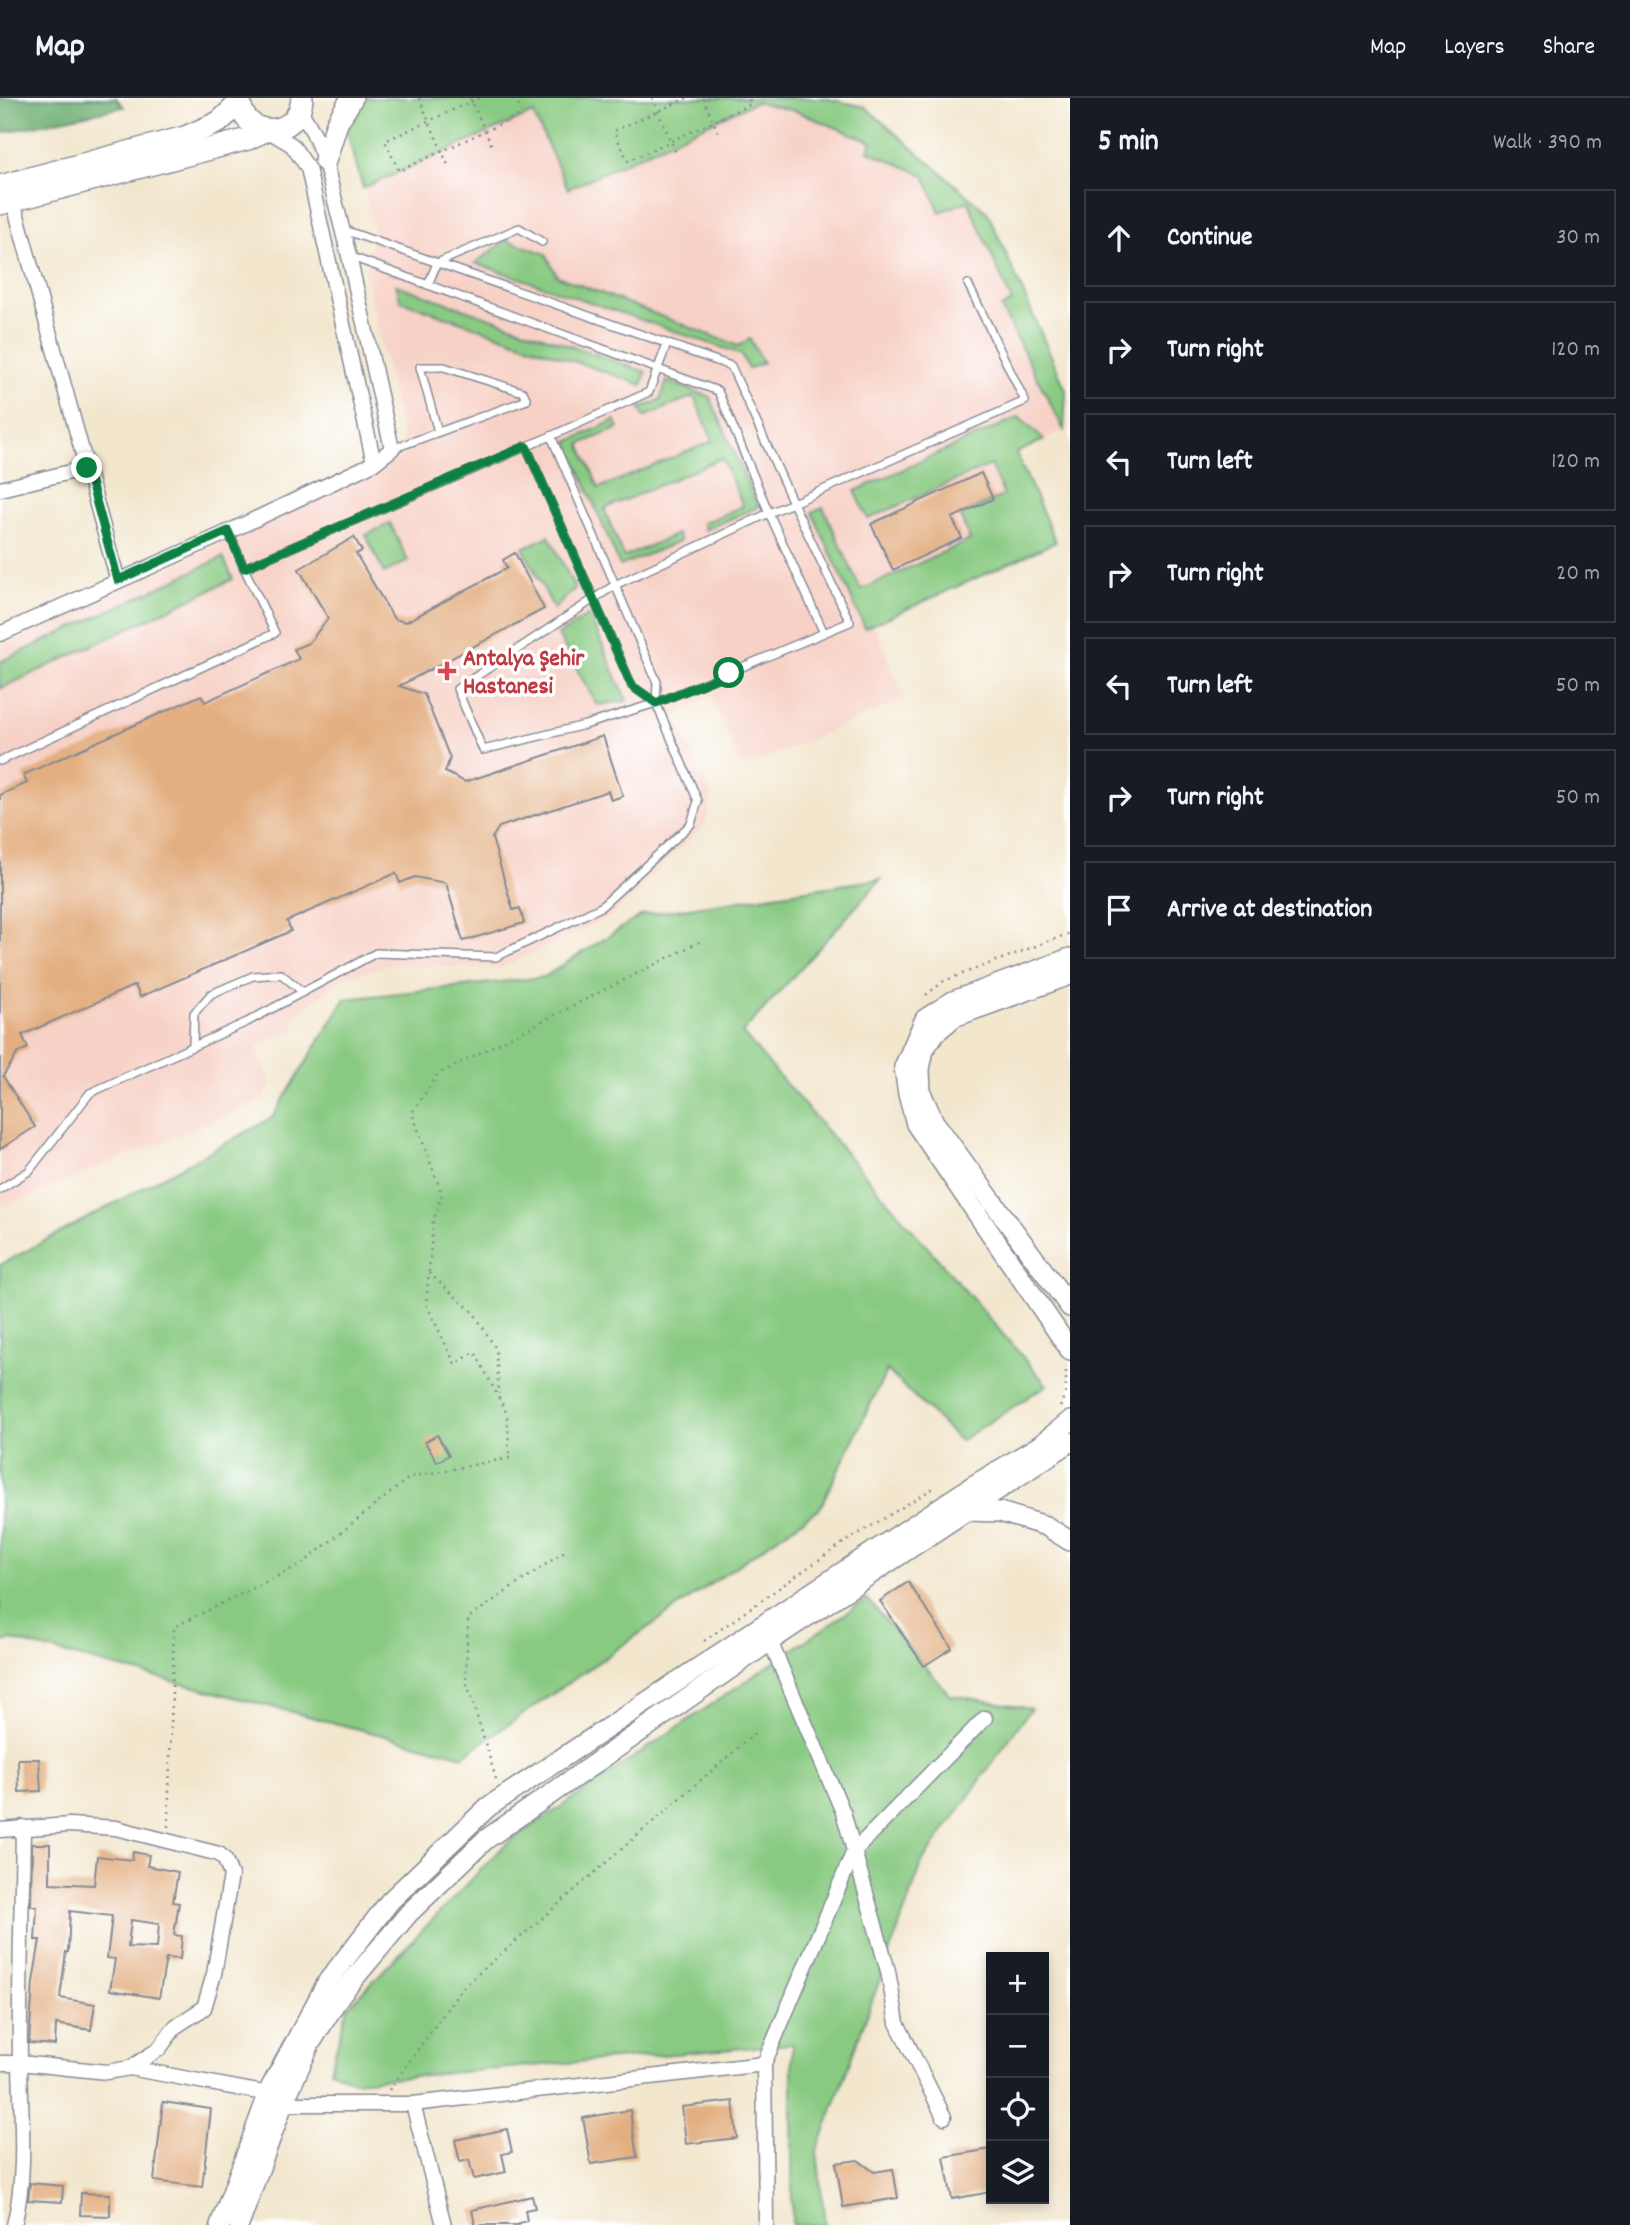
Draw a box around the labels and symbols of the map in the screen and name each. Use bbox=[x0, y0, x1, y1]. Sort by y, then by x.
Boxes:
route end bbox=[71, 452, 102, 483]
place label: Antalya Şehir Hastanesi bbox=[463, 643, 585, 705]
route start bbox=[713, 657, 744, 688]
marker: Antalya Şehir Hastanesi bbox=[437, 661, 457, 681]

